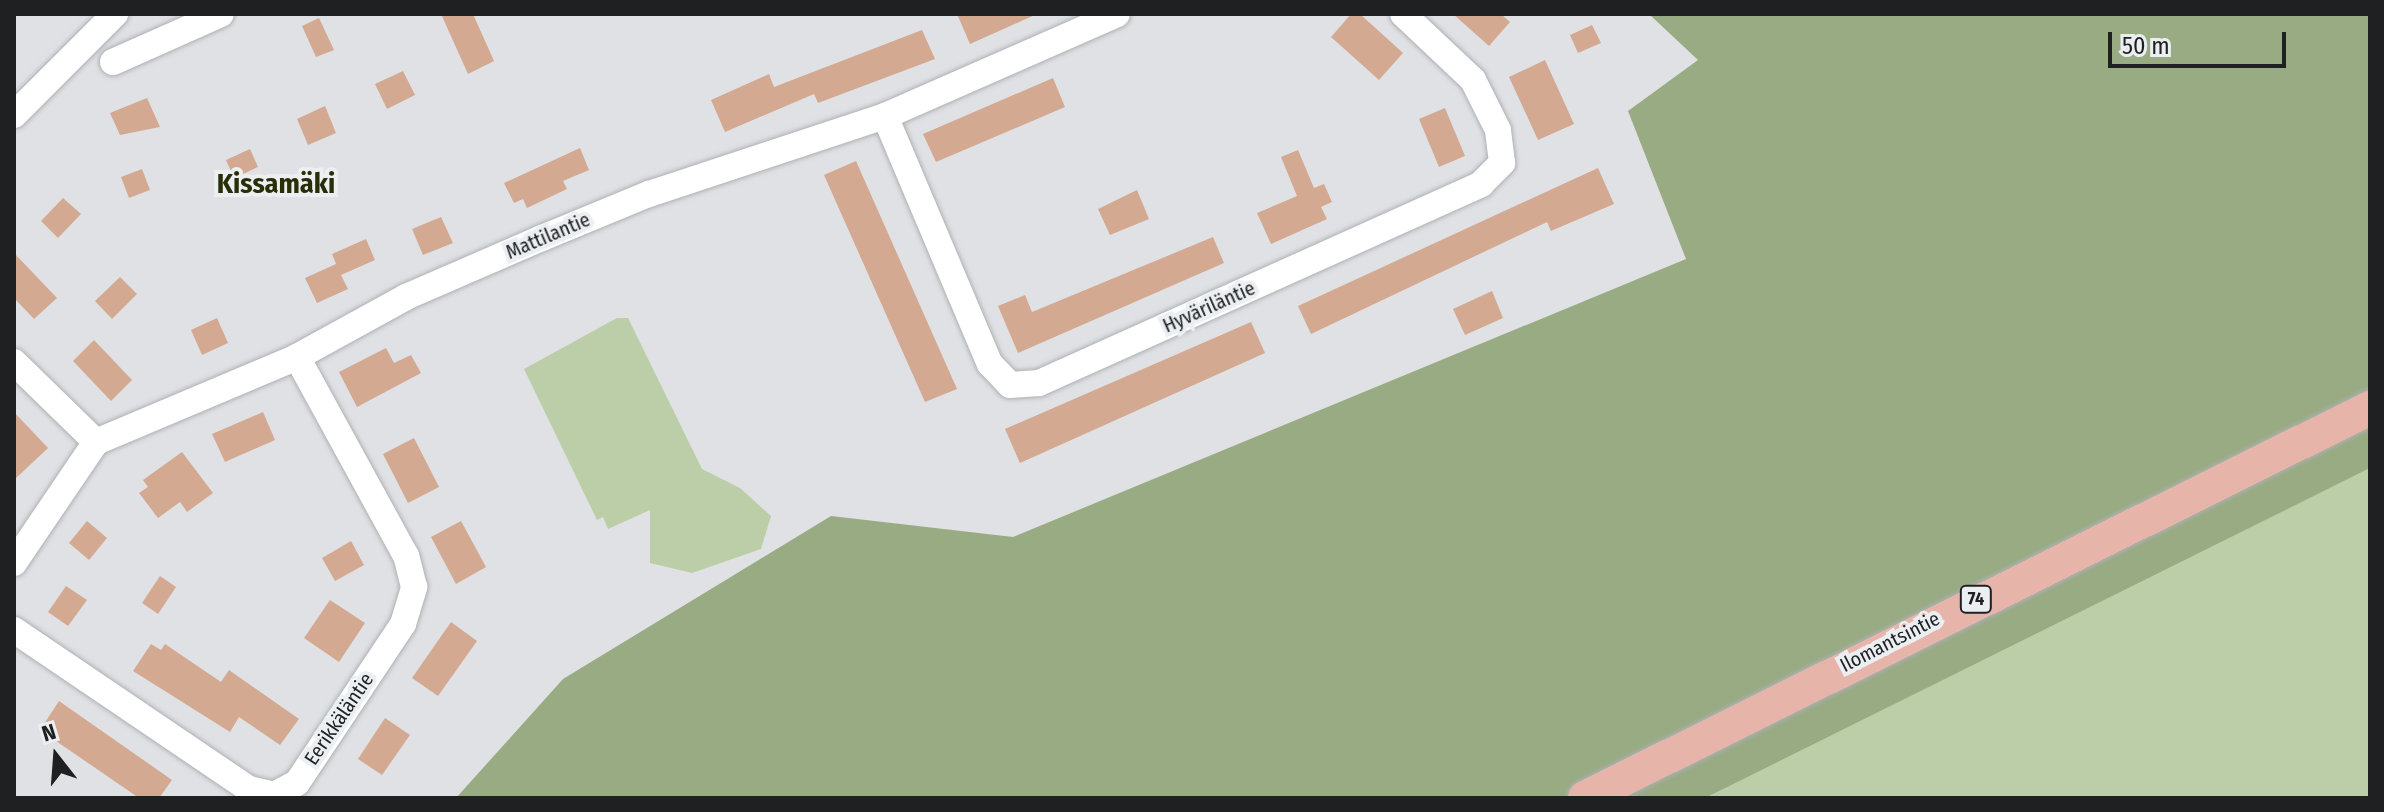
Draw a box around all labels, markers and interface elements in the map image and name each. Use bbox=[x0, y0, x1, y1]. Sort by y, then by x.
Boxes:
scale bar bbox=[2112, 16, 2290, 66]
text: 50 m bbox=[2122, 32, 2170, 60]
district label: Kissamäki bbox=[217, 167, 335, 201]
street label: Mattilantie bbox=[502, 208, 594, 264]
street label: Hyväriläntie bbox=[1159, 276, 1259, 338]
road number: 74 bbox=[1958, 585, 1994, 613]
street label: Ilomantsintie bbox=[1836, 607, 1944, 677]
street label: Eerikkäläntie bbox=[299, 668, 379, 770]
north arrow bbox=[16, 716, 96, 796]
text: N bbox=[39, 718, 59, 747]

